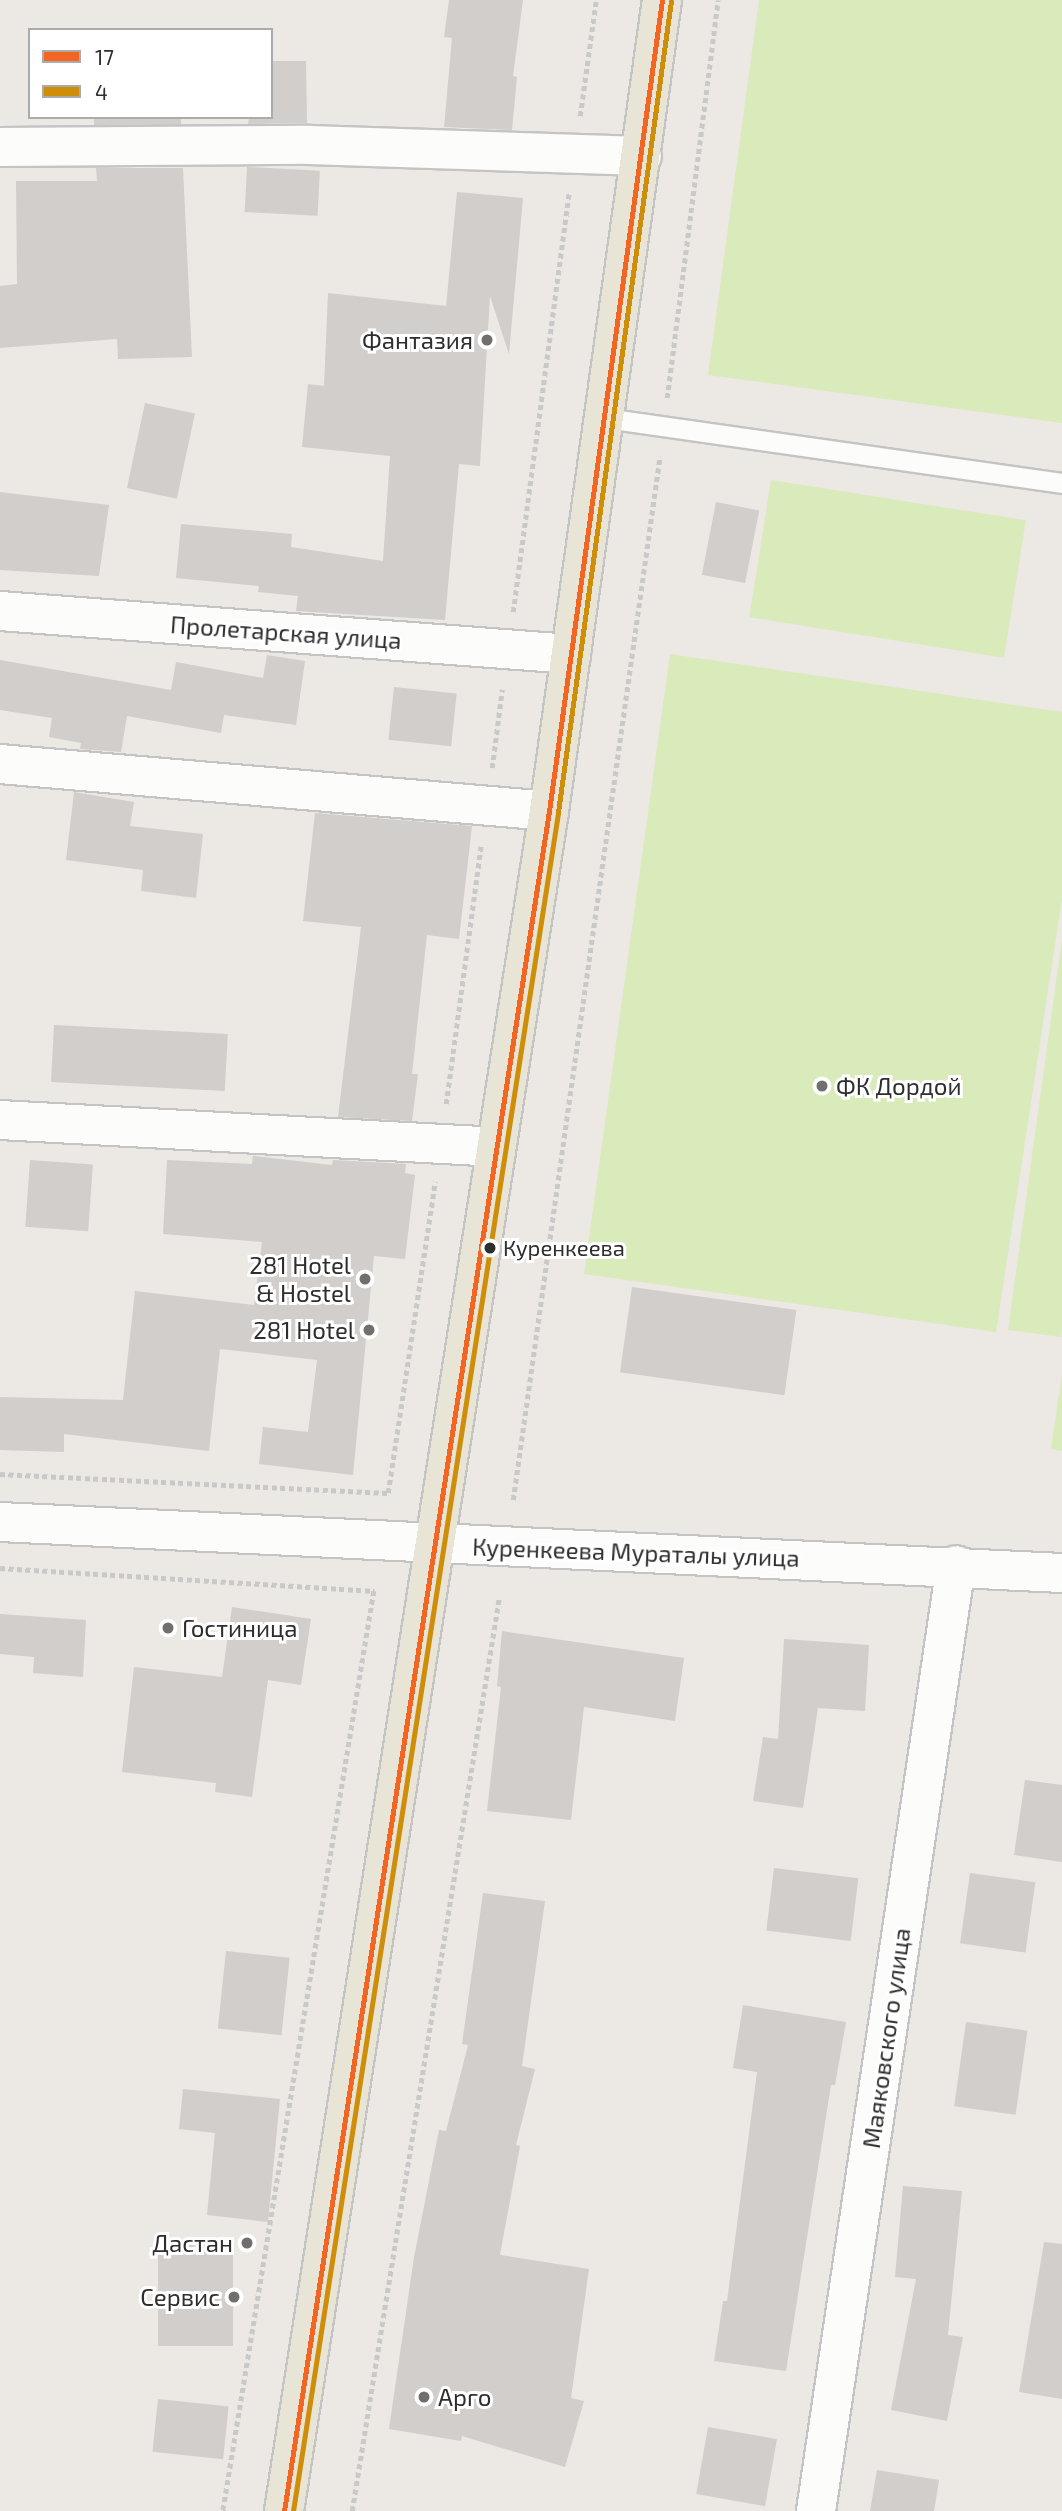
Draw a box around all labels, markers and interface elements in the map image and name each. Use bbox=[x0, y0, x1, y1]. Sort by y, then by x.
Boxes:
legend bbox=[28, 28, 273, 119]
text: 17 bbox=[95, 44, 114, 69]
text: 4 bbox=[95, 79, 108, 104]
place label: Фантазия bbox=[362, 326, 473, 354]
marker: Фантазия bbox=[479, 332, 495, 348]
street label: Пролетарская улица bbox=[169, 610, 403, 654]
place label: ФК Дордой bbox=[836, 1072, 962, 1100]
marker: ФК Дордой bbox=[814, 1078, 830, 1094]
place label: Куренкеева bbox=[503, 1235, 625, 1261]
marker: Куренкеева bbox=[483, 1241, 497, 1255]
place label: 281 Hotel & Hostel bbox=[249, 1251, 351, 1307]
marker: 281 Hotel & Hostel bbox=[357, 1271, 373, 1287]
place label: 281 Hotel bbox=[253, 1316, 355, 1344]
marker: 281 Hotel bbox=[361, 1322, 377, 1338]
street label: Куренкеева Мураталы улица bbox=[472, 1532, 800, 1572]
place label: Гостиница bbox=[182, 1614, 298, 1642]
marker: Гостиница bbox=[160, 1620, 176, 1636]
street label: Маяковского улица bbox=[856, 1926, 916, 2150]
place label: Дастан bbox=[152, 2229, 233, 2257]
marker: Дастан bbox=[239, 2235, 255, 2251]
place label: Сервис bbox=[140, 2283, 220, 2311]
marker: Сервис bbox=[226, 2289, 242, 2305]
place label: Арго bbox=[438, 2383, 491, 2411]
marker: Арго bbox=[416, 2389, 432, 2405]

